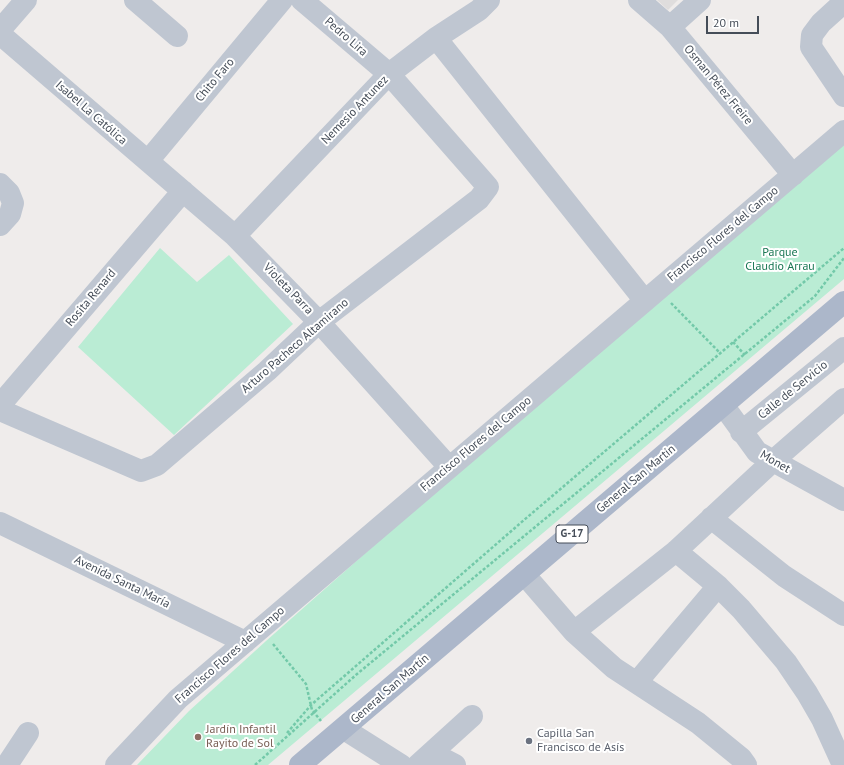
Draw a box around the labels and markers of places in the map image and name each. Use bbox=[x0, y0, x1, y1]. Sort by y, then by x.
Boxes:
place label: Jardín Infantil Rayito de Sol bbox=[206, 723, 276, 751]
place label: Capilla San Francisco de Asís bbox=[537, 727, 624, 755]
marker: Jardín Infantil Rayito de Sol bbox=[193, 732, 203, 742]
marker: Capilla San Francisco de Asís bbox=[524, 736, 534, 746]

